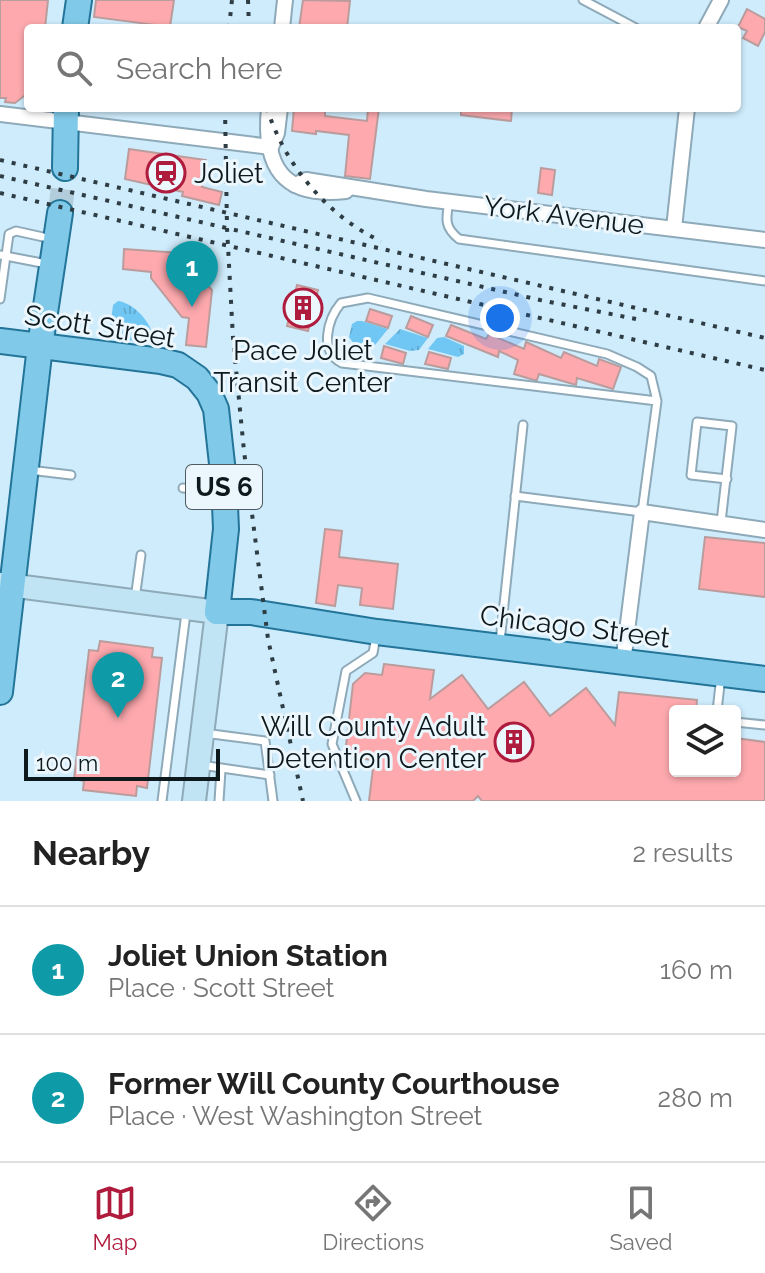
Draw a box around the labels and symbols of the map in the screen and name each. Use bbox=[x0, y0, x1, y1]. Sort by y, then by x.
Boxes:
station icon: Joliet bbox=[145, 152, 187, 194]
place label: Joliet bbox=[194, 157, 264, 190]
street label: York Avenue bbox=[482, 189, 646, 242]
pin: 1 bbox=[166, 241, 218, 307]
building icon: Pace Joliet Transit Center bbox=[282, 287, 324, 329]
street label: Scott Street bbox=[22, 298, 178, 355]
your location bbox=[480, 298, 520, 338]
place label: Pace Joliet Transit Center bbox=[213, 334, 393, 399]
road number: US 6 bbox=[186, 465, 262, 509]
street label: Chicago Street bbox=[478, 598, 672, 655]
pin: 2 bbox=[92, 652, 144, 718]
place label: Will County Adult Detention Center bbox=[261, 710, 487, 775]
building icon: Will County Adult Detention Center bbox=[493, 721, 535, 763]
scale bar bbox=[24, 745, 220, 781]

